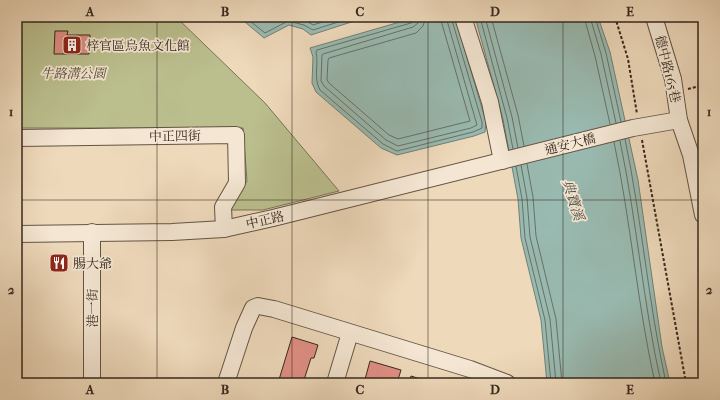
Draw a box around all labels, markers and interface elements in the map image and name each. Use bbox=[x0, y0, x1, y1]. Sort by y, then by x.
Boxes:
text: A bbox=[85, 4, 95, 19]
text: B bbox=[221, 4, 230, 19]
text: C bbox=[356, 4, 365, 19]
text: D bbox=[490, 4, 500, 19]
text: E bbox=[626, 4, 634, 19]
building icon: 梓官區烏魚文化館 bbox=[61, 34, 83, 56]
street label: 德中路165巷 bbox=[652, 34, 684, 104]
place label: 梓官區烏魚文化館 bbox=[86, 38, 190, 53]
park label: 牛路溝公園 bbox=[40, 66, 107, 81]
text: 1 bbox=[9, 104, 14, 119]
text: 1 bbox=[707, 104, 712, 119]
street label: 中正四街 bbox=[149, 128, 201, 144]
street label: 通安大橋 bbox=[543, 130, 597, 158]
water label: 典寶溪 bbox=[559, 177, 588, 224]
street label: 中正路 bbox=[244, 208, 286, 232]
restaurant icon: 腸大爺 bbox=[48, 252, 70, 274]
place label: 腸大爺 bbox=[73, 256, 112, 271]
text: 2 bbox=[8, 282, 15, 297]
text: 2 bbox=[706, 282, 713, 297]
street label: 港一街 bbox=[85, 288, 100, 328]
text: A bbox=[85, 382, 95, 397]
text: B bbox=[221, 382, 230, 397]
text: C bbox=[356, 382, 365, 397]
text: D bbox=[490, 382, 500, 397]
text: E bbox=[626, 382, 634, 397]

